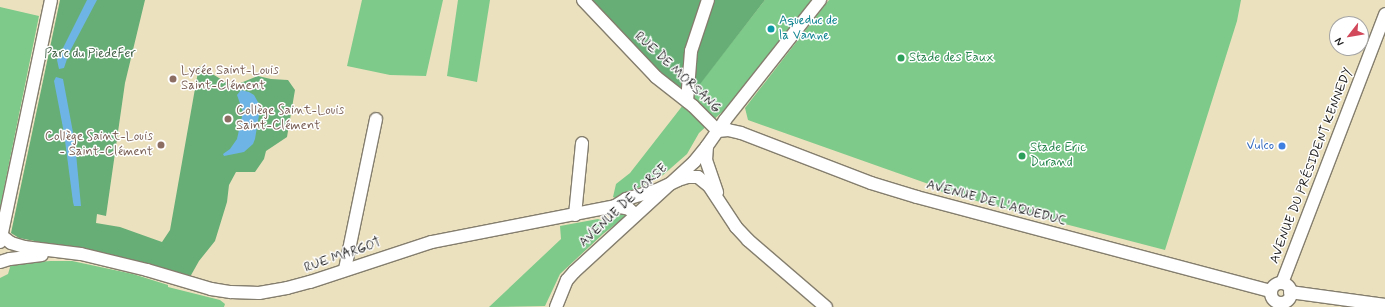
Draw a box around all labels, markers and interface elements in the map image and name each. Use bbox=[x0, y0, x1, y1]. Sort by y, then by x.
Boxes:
place label: Aqueduc de la Vanne bbox=[779, 14, 838, 45]
north arrow bbox=[1329, 16, 1369, 56]
marker: Aqueduc de la Vanne bbox=[766, 24, 776, 34]
street label: RUE DE MORSANG bbox=[632, 30, 722, 116]
text: N bbox=[1332, 35, 1347, 48]
park label: Parc du PiedeFer bbox=[44, 46, 136, 62]
place label: Stade des Eaux bbox=[909, 50, 994, 66]
marker: Stade des Eaux bbox=[896, 53, 906, 63]
place label: Lycée Saint-Louis Saint-Clément bbox=[181, 64, 279, 95]
street label: AVENUE DU PRÉSIDENT KENNEDY bbox=[1267, 66, 1357, 266]
marker: Lycée Saint-Louis Saint-Clément bbox=[168, 74, 178, 84]
place label: Collège Saint-Louis Saint-Clément bbox=[236, 104, 341, 135]
marker: Collège Saint-Louis Saint-Clément bbox=[223, 114, 233, 124]
place label: Collège Saint-Louis - Saint-Clément bbox=[48, 130, 153, 161]
place label: Vulco bbox=[1247, 138, 1274, 154]
marker: Collège Saint-Louis - Saint-Clément bbox=[156, 140, 166, 150]
place label: Stade Eric Durand bbox=[1030, 141, 1086, 172]
marker: Vulco bbox=[1277, 141, 1287, 151]
marker: Stade Eric Durand bbox=[1017, 151, 1027, 161]
street label: AVENUE DE CORSE bbox=[576, 161, 672, 251]
street label: AVENUE DE L'AQUEDUC bbox=[925, 178, 1067, 230]
street label: RUE MARGOT bbox=[302, 235, 384, 277]

